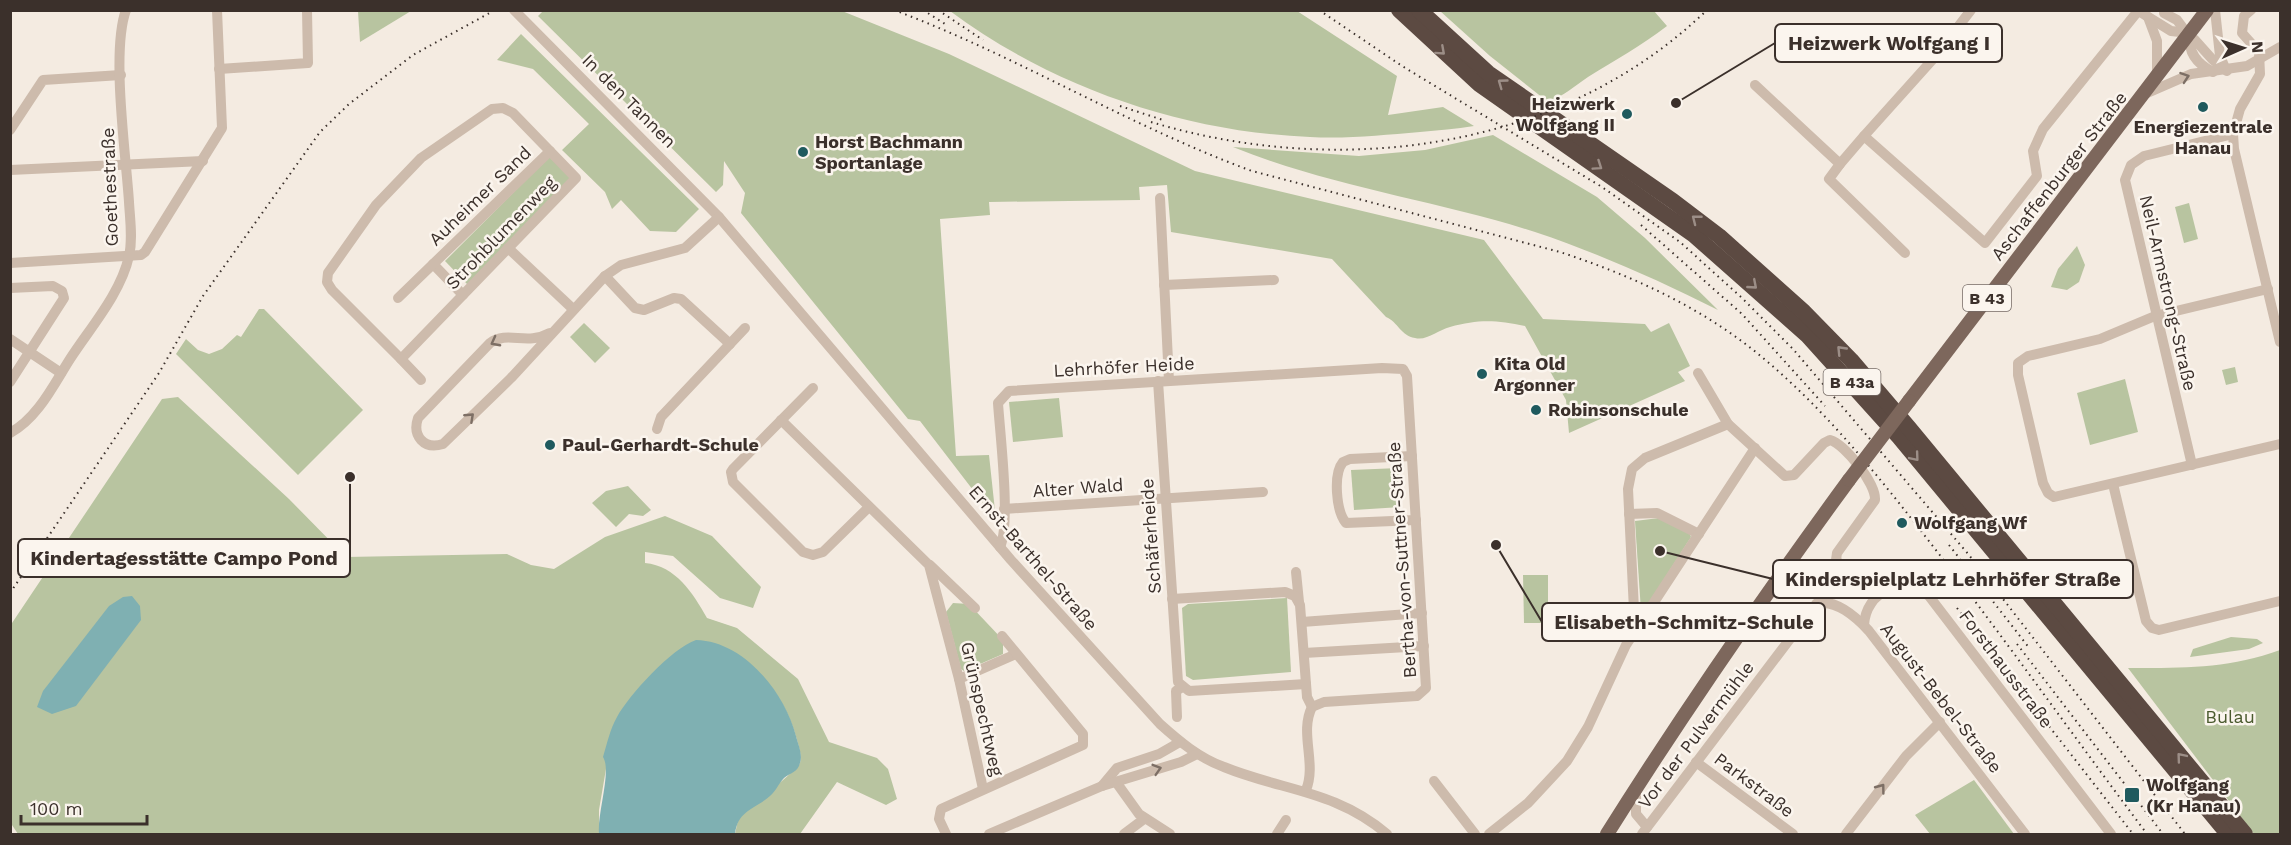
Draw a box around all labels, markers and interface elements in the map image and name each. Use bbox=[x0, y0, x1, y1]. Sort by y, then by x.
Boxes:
north arrow bbox=[2213, 18, 2273, 78]
callout: Heizwerk Wolfgang I bbox=[1775, 24, 2002, 62]
text: Heizwerk Wolfgang I bbox=[1788, 31, 1990, 55]
text: N bbox=[2248, 41, 2267, 54]
one-way arrow bbox=[1434, 44, 1445, 55]
street label: In den Tannen bbox=[578, 49, 681, 152]
one-way arrow bbox=[2179, 71, 2190, 84]
one-way arrow bbox=[1497, 79, 1508, 90]
street label: Aschaffenburger Straße bbox=[1986, 87, 2131, 264]
place label: Heizwerk Wolfgang II bbox=[1516, 93, 1616, 135]
marker: Energiezentrale Hanau bbox=[2196, 100, 2210, 114]
marker: Heizwerk Wolfgang II bbox=[1620, 107, 1634, 121]
place label: Energiezentrale Hanau bbox=[2133, 116, 2273, 158]
street label: Goethestraße bbox=[97, 127, 122, 247]
place label: Horst Bachmann Sportanlage bbox=[815, 131, 963, 173]
street label: Auheimer Sand bbox=[424, 142, 535, 250]
marker: Horst Bachmann Sportanlage bbox=[796, 145, 810, 159]
one-way arrow bbox=[1592, 159, 1602, 171]
street label: Strohblumenweg bbox=[441, 171, 560, 294]
street label: Neil-Armstrong-Straße bbox=[2136, 193, 2201, 393]
one-way arrow bbox=[1692, 215, 1703, 226]
one-way arrow bbox=[1746, 277, 1757, 288]
road number: B 43 bbox=[1963, 285, 2011, 311]
one-way arrow bbox=[491, 335, 501, 346]
one-way arrow bbox=[1837, 346, 1848, 357]
street label: Lehrhöfer Heide bbox=[1053, 352, 1195, 381]
place label: Kita Old Argonner bbox=[1494, 353, 1575, 395]
marker: Kita Old Argonner bbox=[1475, 367, 1489, 381]
road number: B 43a bbox=[1824, 369, 1880, 395]
place label: Robinsonschule bbox=[1548, 399, 1689, 420]
marker: Robinsonschule bbox=[1529, 403, 1543, 417]
one-way arrow bbox=[463, 414, 474, 425]
place label: Paul-Gerhardt-Schule bbox=[562, 434, 759, 455]
marker: Paul-Gerhardt-Schule bbox=[543, 438, 557, 452]
street label: Bertha-von-Suttner-Straße bbox=[1383, 441, 1420, 679]
one-way arrow bbox=[1908, 450, 1919, 461]
street label: Alter Wald bbox=[1032, 474, 1124, 501]
street label: Schäferheide bbox=[1136, 478, 1165, 594]
street label: Ernst-Barthel-Straße bbox=[965, 481, 1102, 634]
place label: Wolfgang Wf bbox=[1914, 512, 2028, 533]
marker: Wolfgang Wf bbox=[1895, 516, 1909, 530]
callout: Kindertagesstätte Campo Pond bbox=[18, 539, 350, 577]
text: Kindertagesstätte Campo Pond bbox=[30, 546, 338, 570]
callout: Kinderspielplatz Lehrhöfer Straße bbox=[1773, 560, 2133, 598]
text: Kinderspielplatz Lehrhöfer Straße bbox=[1785, 567, 2121, 591]
callout: Elisabeth-Schmitz-Schule bbox=[1542, 603, 1825, 641]
street label: Forsthausstraße bbox=[1955, 605, 2058, 732]
text: Elisabeth-Schmitz-Schule bbox=[1554, 610, 1814, 634]
street label: August-Bebel-Straße bbox=[1876, 618, 2007, 777]
street label: Grünspechtweg bbox=[957, 640, 1008, 778]
street label: Vor der Pulvermühle bbox=[1633, 657, 1758, 813]
park label: Bulau bbox=[2205, 706, 2255, 727]
street label: Parkstraße bbox=[1710, 748, 1798, 821]
one-way arrow bbox=[2177, 753, 2188, 764]
one-way arrow bbox=[1151, 764, 1162, 776]
place label: Wolfgang (Kr Hanau) bbox=[2146, 774, 2241, 816]
one-way arrow bbox=[1874, 783, 1885, 794]
marker: Wolfgang (Kr Hanau) bbox=[2123, 786, 2141, 804]
scale bar bbox=[21, 788, 147, 826]
text: 100 m bbox=[30, 798, 83, 819]

